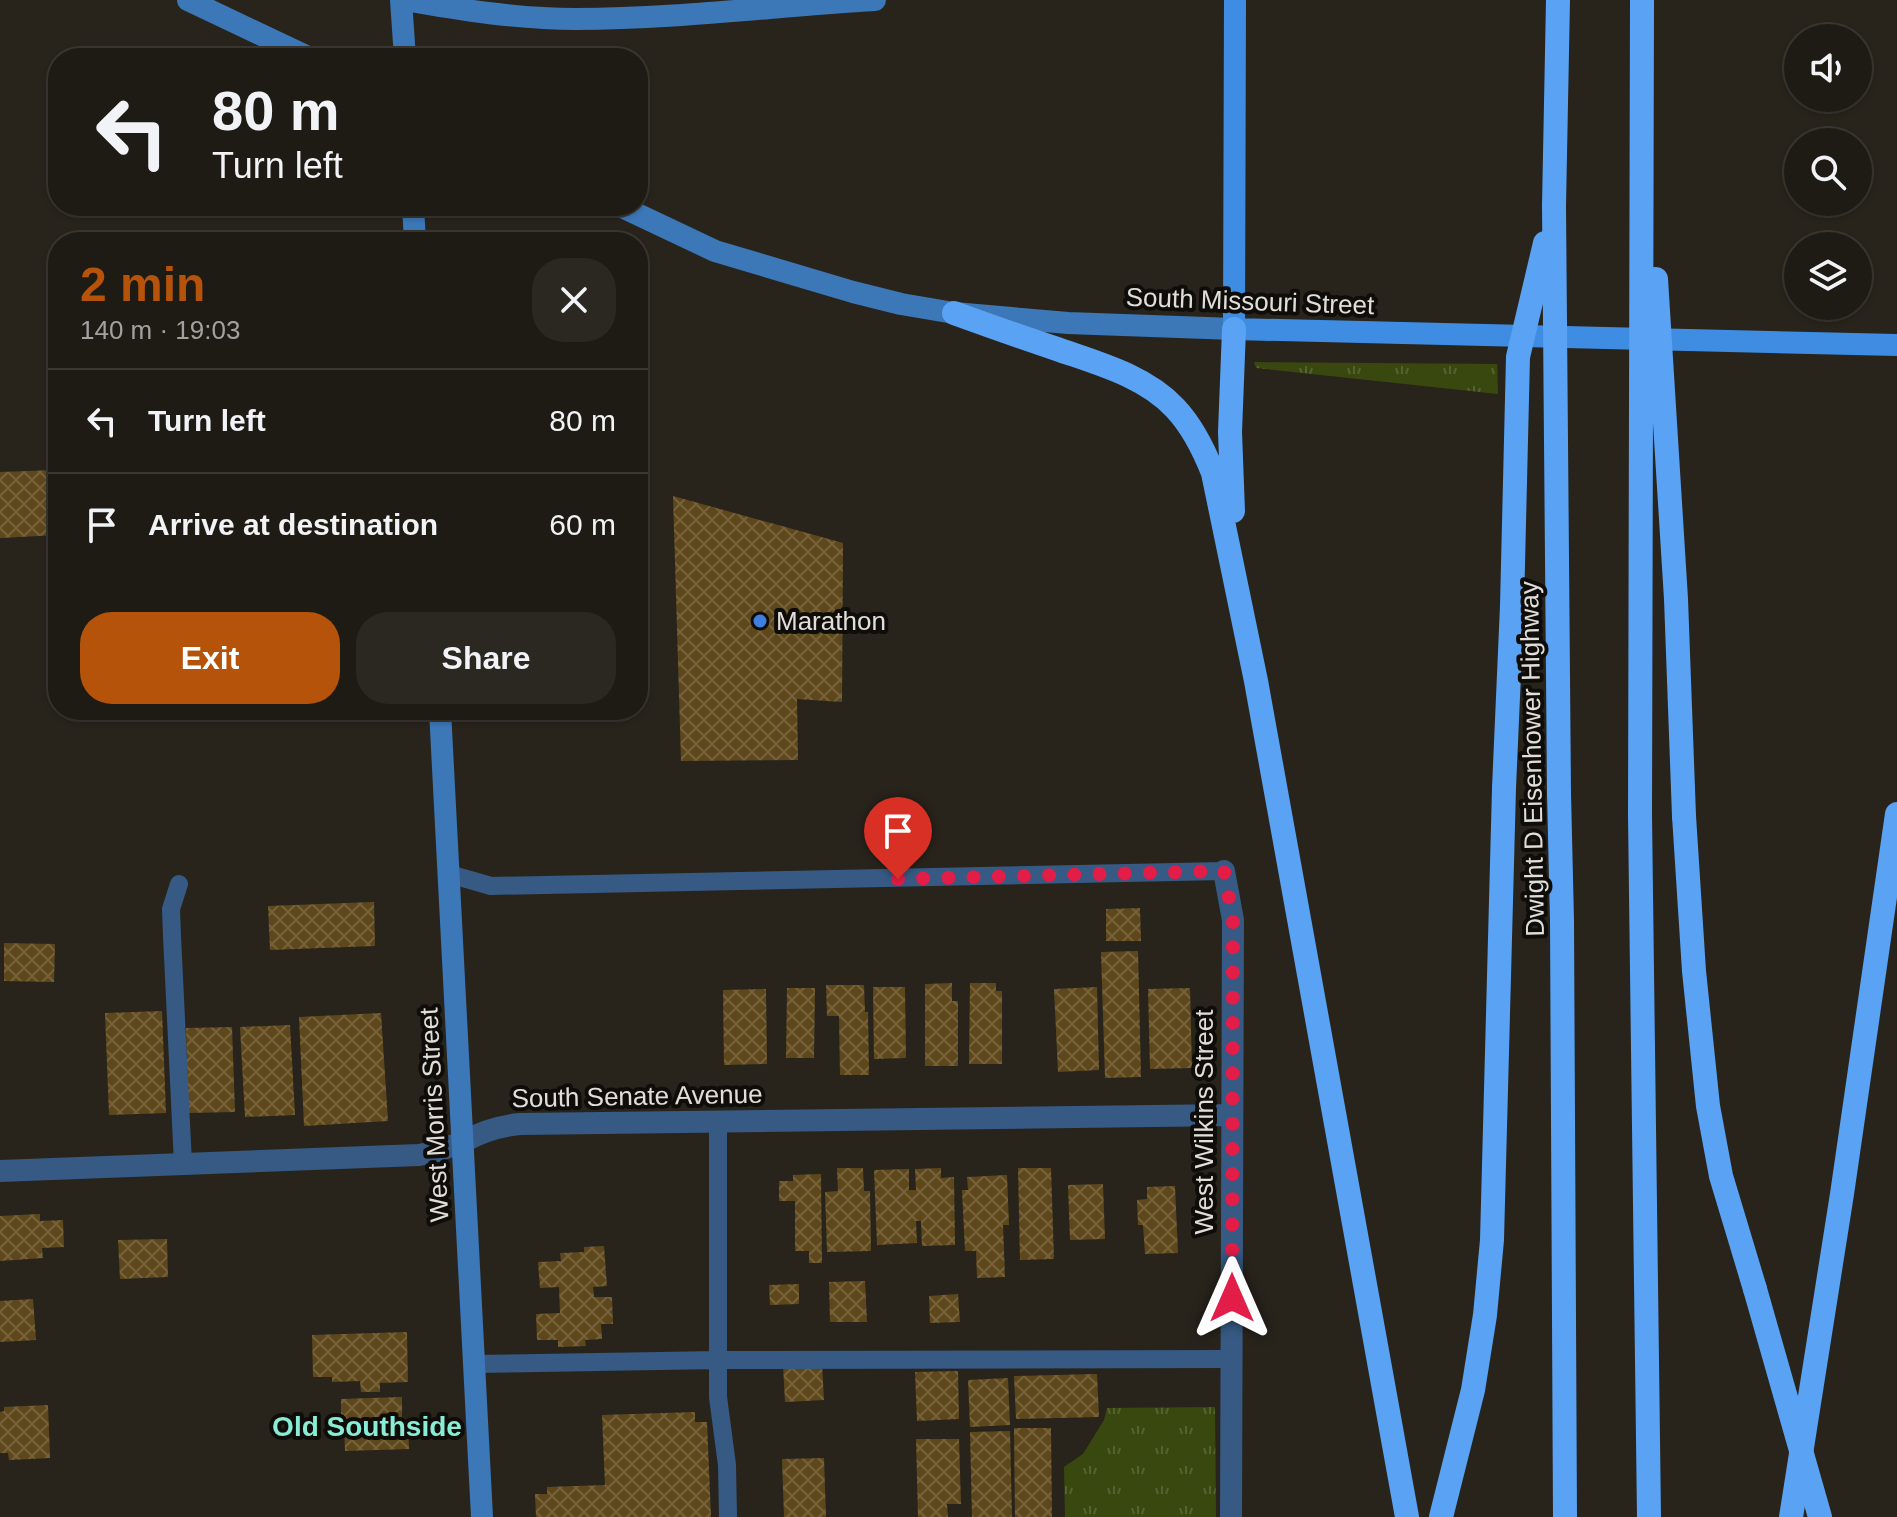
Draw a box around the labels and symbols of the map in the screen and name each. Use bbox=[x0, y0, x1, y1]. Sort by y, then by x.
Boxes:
street label: South Missouri Street bbox=[1125, 282, 1375, 320]
street label: Dwight D Eisenhower Highway bbox=[1514, 581, 1550, 937]
place label: Marathon bbox=[776, 606, 886, 636]
marker: Marathon bbox=[751, 612, 769, 630]
pin bbox=[864, 797, 932, 879]
street label: West Morris Street bbox=[413, 1006, 455, 1223]
street label: West Wilkins Street bbox=[1189, 1009, 1219, 1234]
street label: South Senate Avenue bbox=[511, 1079, 763, 1113]
position arrow bbox=[1190, 1256, 1274, 1340]
district label: Old Southside bbox=[272, 1411, 462, 1442]

